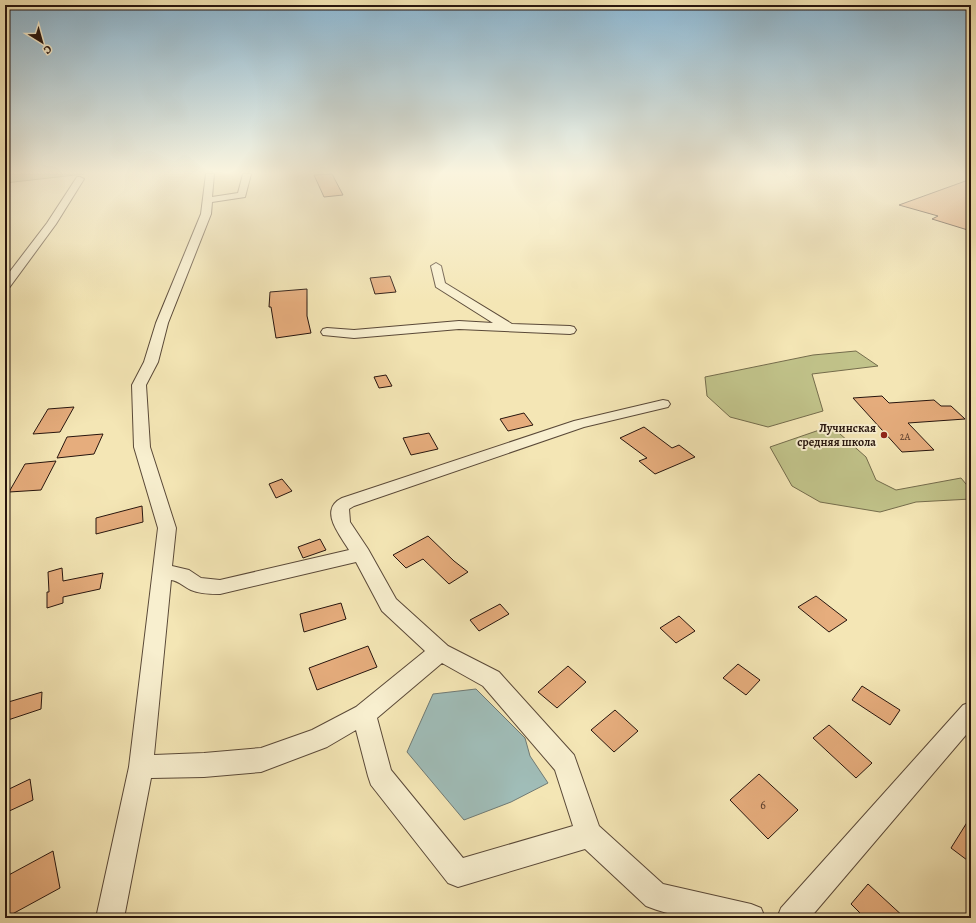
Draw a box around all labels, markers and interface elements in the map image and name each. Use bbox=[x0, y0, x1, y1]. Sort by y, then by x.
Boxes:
north arrow bbox=[22, 22, 62, 62]
text: С bbox=[40, 42, 55, 58]
place label: Лучинская средняя школа bbox=[797, 420, 876, 450]
marker: Лучинская средняя школа bbox=[879, 430, 889, 440]
house number: 2А bbox=[900, 430, 910, 443]
house number: 6 bbox=[760, 797, 766, 813]

